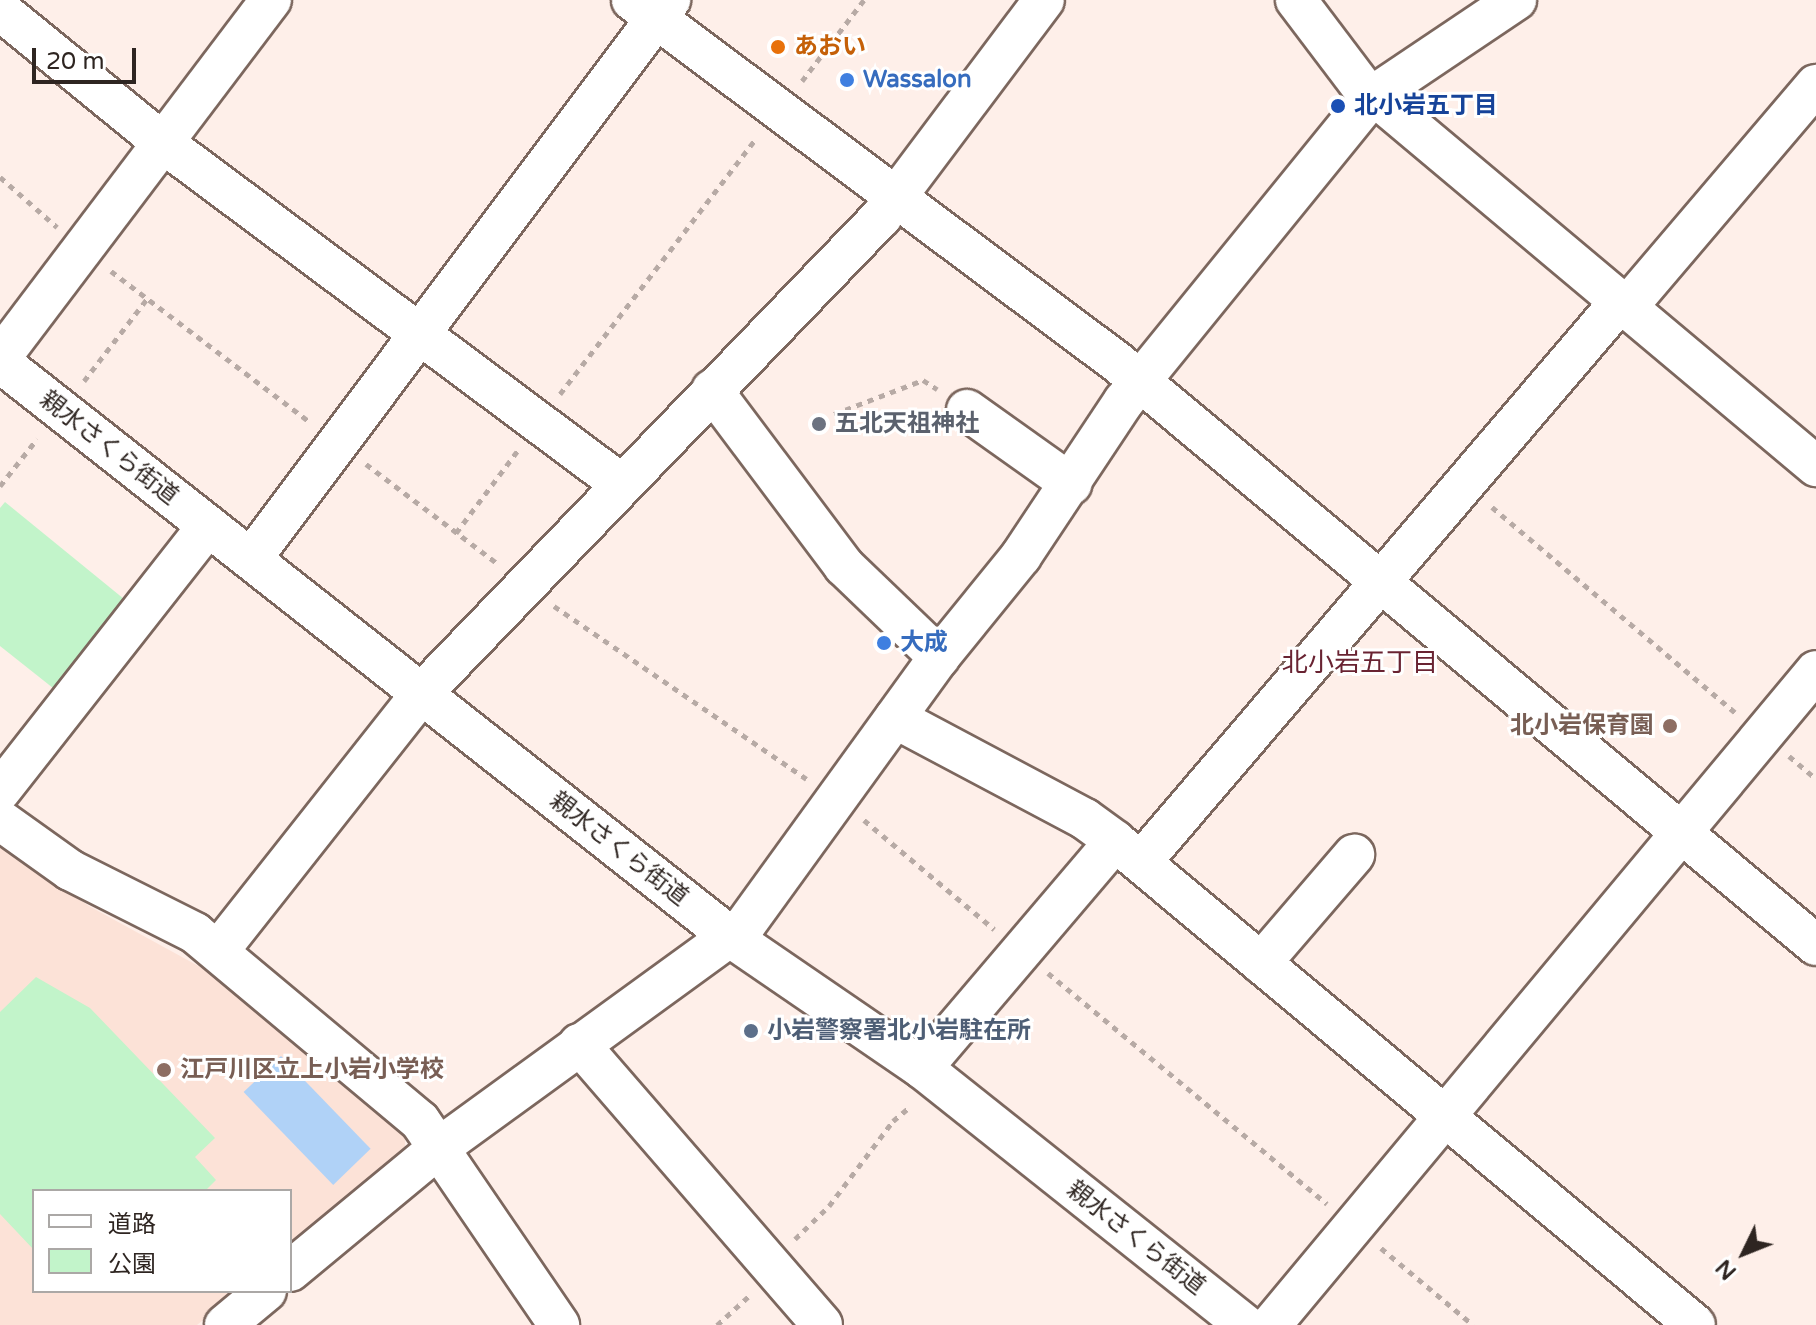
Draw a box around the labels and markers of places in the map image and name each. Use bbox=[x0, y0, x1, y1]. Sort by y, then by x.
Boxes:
place label: あおい bbox=[794, 33, 866, 61]
marker: あおい bbox=[769, 38, 787, 56]
place label: Wassalon bbox=[863, 66, 972, 94]
marker: Wassalon bbox=[838, 71, 856, 89]
place label: 北小岩五丁目 bbox=[1354, 92, 1498, 120]
marker: 北小岩五丁目 bbox=[1329, 97, 1347, 115]
place label: 五北天祖神社 bbox=[835, 410, 979, 438]
marker: 五北天祖神社 bbox=[810, 415, 828, 433]
place label: 大成 bbox=[900, 629, 948, 657]
marker: 大成 bbox=[875, 634, 893, 652]
place label: 北小岩保育園 bbox=[1510, 712, 1654, 740]
marker: 北小岩保育園 bbox=[1661, 717, 1679, 735]
place label: 小岩警察署北小岩駐在所 bbox=[767, 1017, 1031, 1045]
marker: 小岩警察署北小岩駐在所 bbox=[742, 1022, 760, 1040]
place label: 江戸川区立上小岩小学校 bbox=[180, 1056, 444, 1084]
marker: 江戸川区立上小岩小学校 bbox=[155, 1061, 173, 1079]

